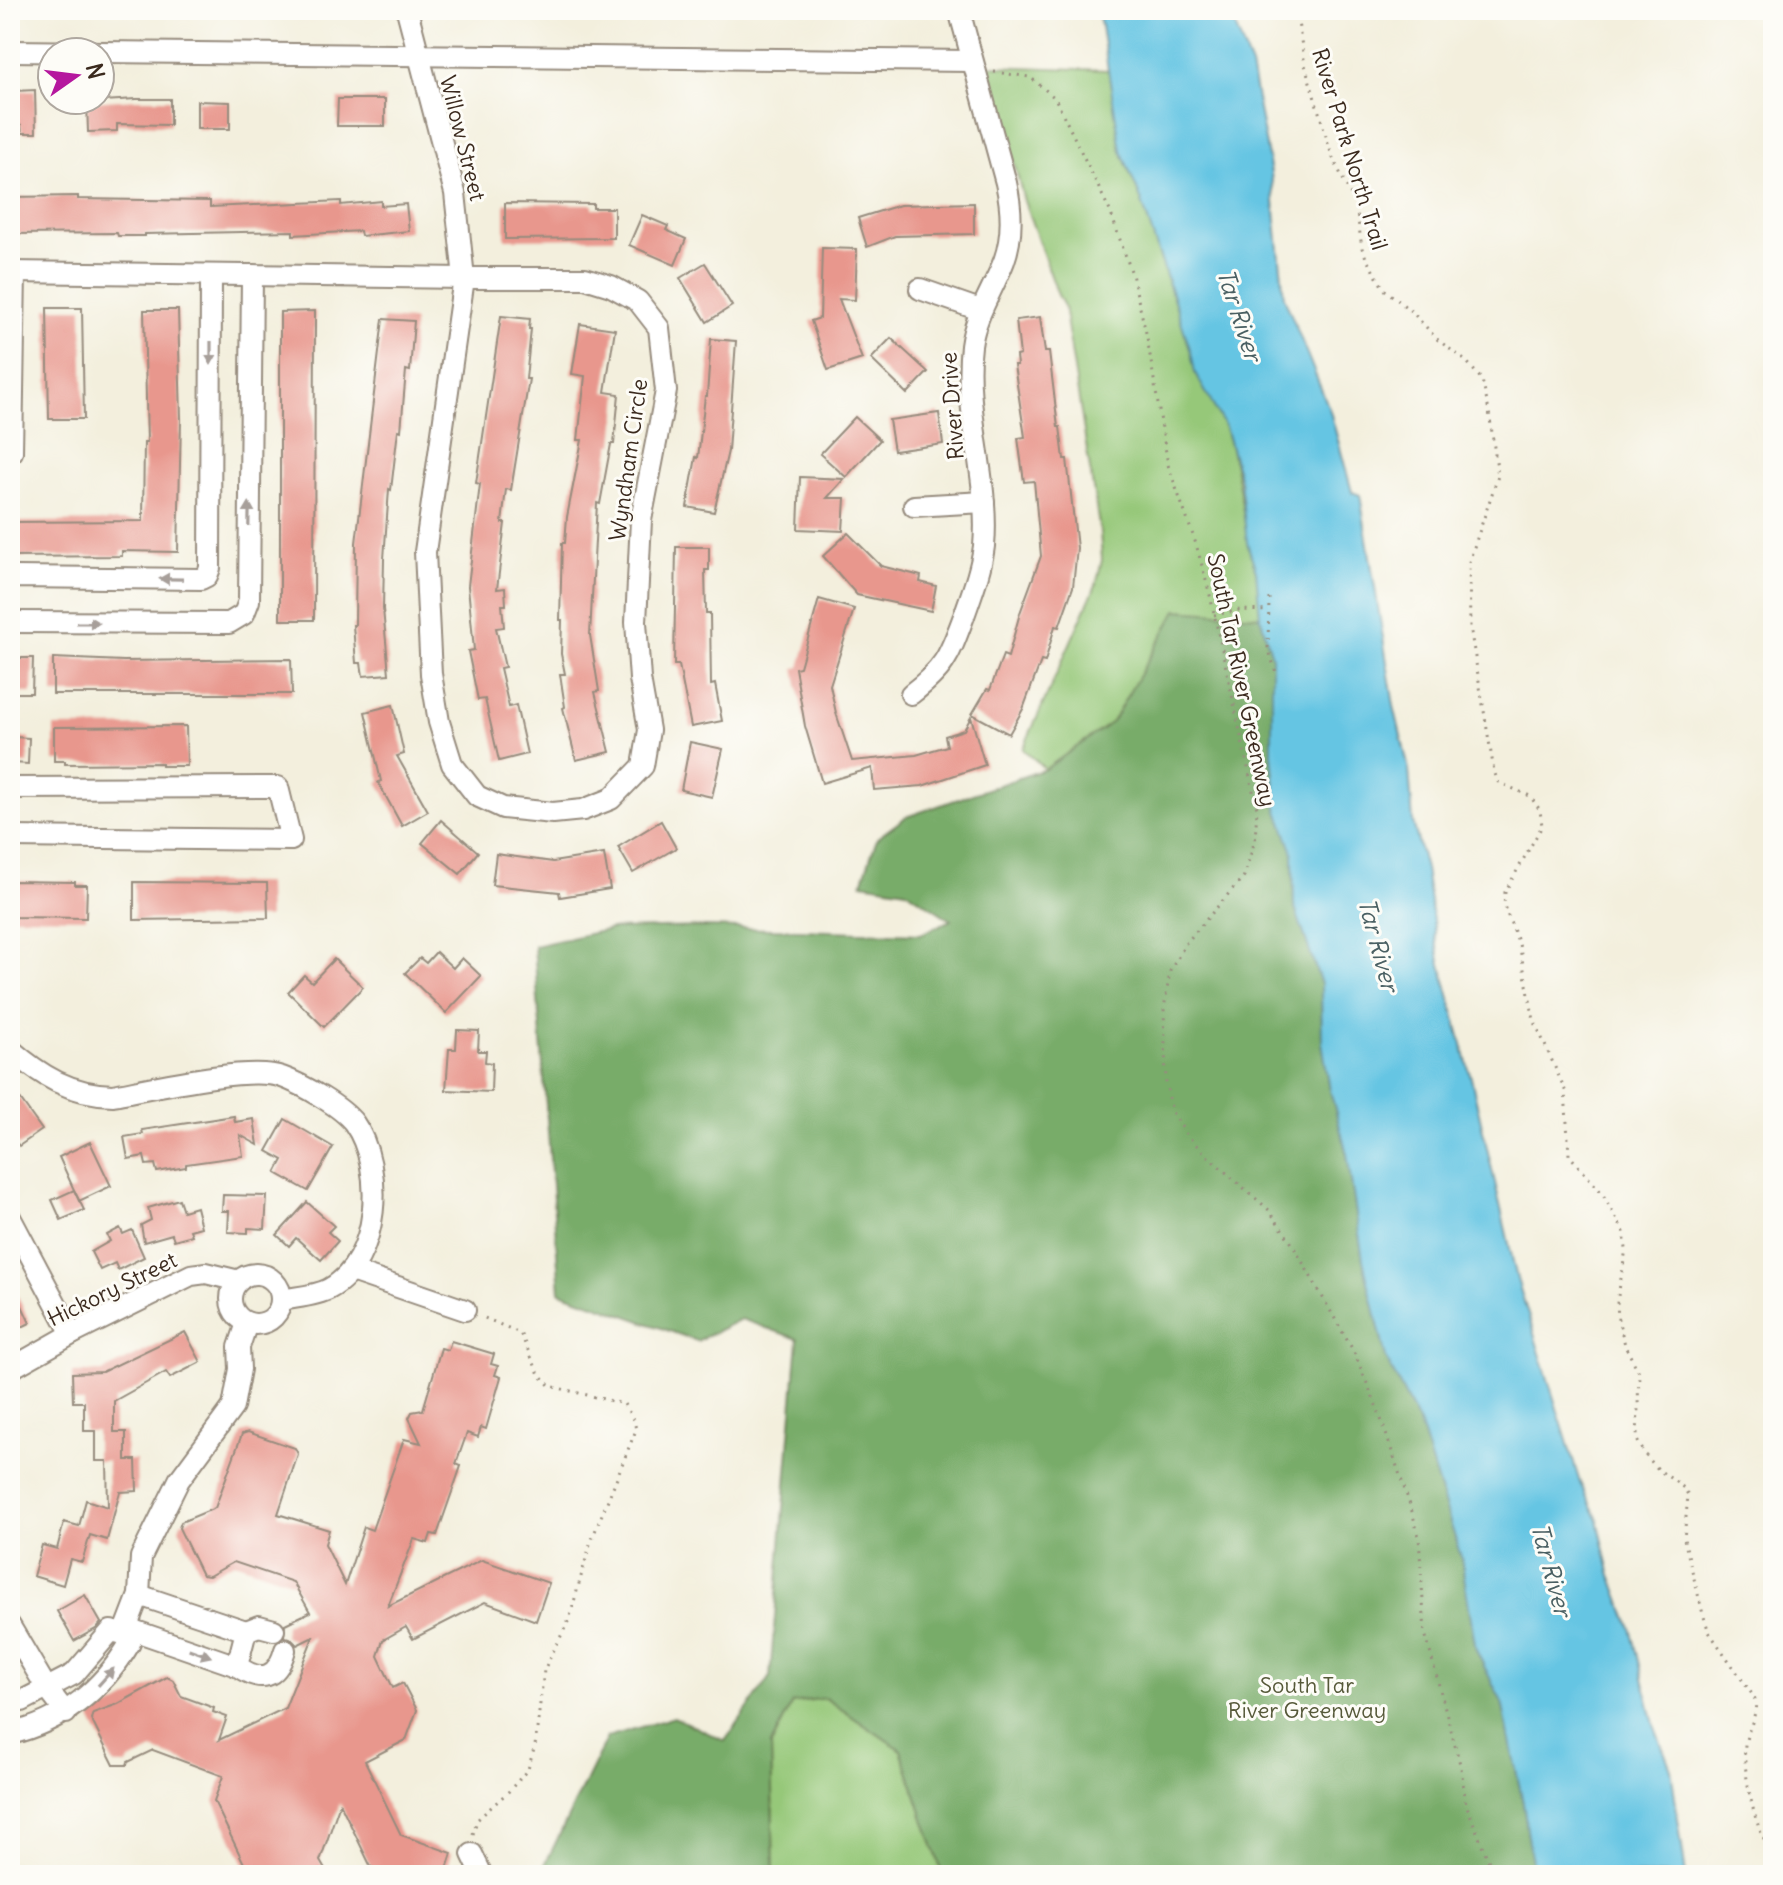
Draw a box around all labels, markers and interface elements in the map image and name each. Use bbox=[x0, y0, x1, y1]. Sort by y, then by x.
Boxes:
north arrow bbox=[36, 36, 116, 116]
street label: River Park North Trail bbox=[1306, 45, 1394, 253]
text: N bbox=[80, 60, 111, 82]
street label: Willow Street bbox=[434, 72, 492, 204]
water label: Tar River bbox=[1211, 265, 1270, 368]
one-way arrow bbox=[205, 341, 217, 366]
street label: River Drive bbox=[934, 351, 970, 461]
street label: Wyndham Circle bbox=[603, 377, 653, 543]
one-way arrow bbox=[243, 501, 256, 526]
street label: South Tar River Greenway bbox=[1201, 551, 1283, 809]
one-way arrow bbox=[158, 573, 183, 585]
one-way arrow bbox=[76, 616, 101, 629]
water label: Tar River bbox=[1352, 895, 1407, 998]
street label: Hickory Street bbox=[43, 1246, 181, 1332]
water label: Tar River bbox=[1525, 1520, 1580, 1623]
one-way arrow bbox=[189, 1648, 213, 1660]
one-way arrow bbox=[96, 1668, 114, 1687]
park label: South Tar River Greenway bbox=[1228, 1671, 1386, 1724]

